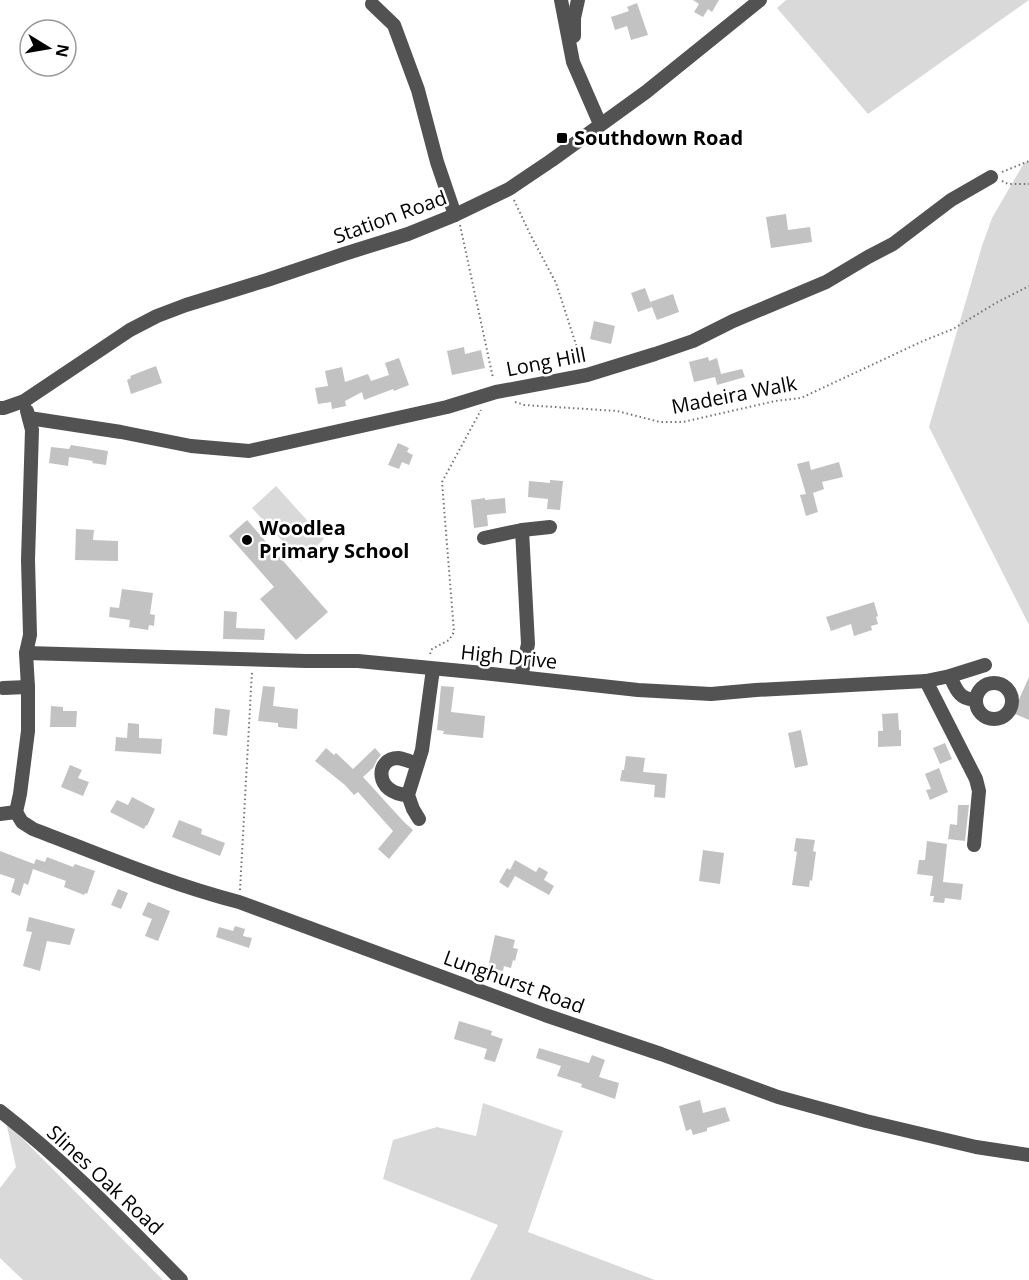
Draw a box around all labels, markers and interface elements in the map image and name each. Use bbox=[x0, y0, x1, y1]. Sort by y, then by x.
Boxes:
north arrow bbox=[18, 18, 78, 78]
text: N bbox=[51, 42, 75, 59]
place label: Southdown Road bbox=[574, 124, 743, 151]
marker: Southdown Road bbox=[555, 131, 569, 145]
street label: Station Road bbox=[329, 184, 450, 249]
street label: Long Hill bbox=[504, 341, 588, 382]
street label: Madeira Walk bbox=[669, 369, 799, 420]
place label: Woodlea Primary School bbox=[259, 514, 409, 564]
marker: Woodlea Primary School bbox=[240, 533, 254, 547]
street label: High Drive bbox=[459, 638, 559, 675]
street label: Lunghurst Road bbox=[440, 944, 588, 1020]
street label: Slines Oak Road bbox=[42, 1119, 169, 1240]

